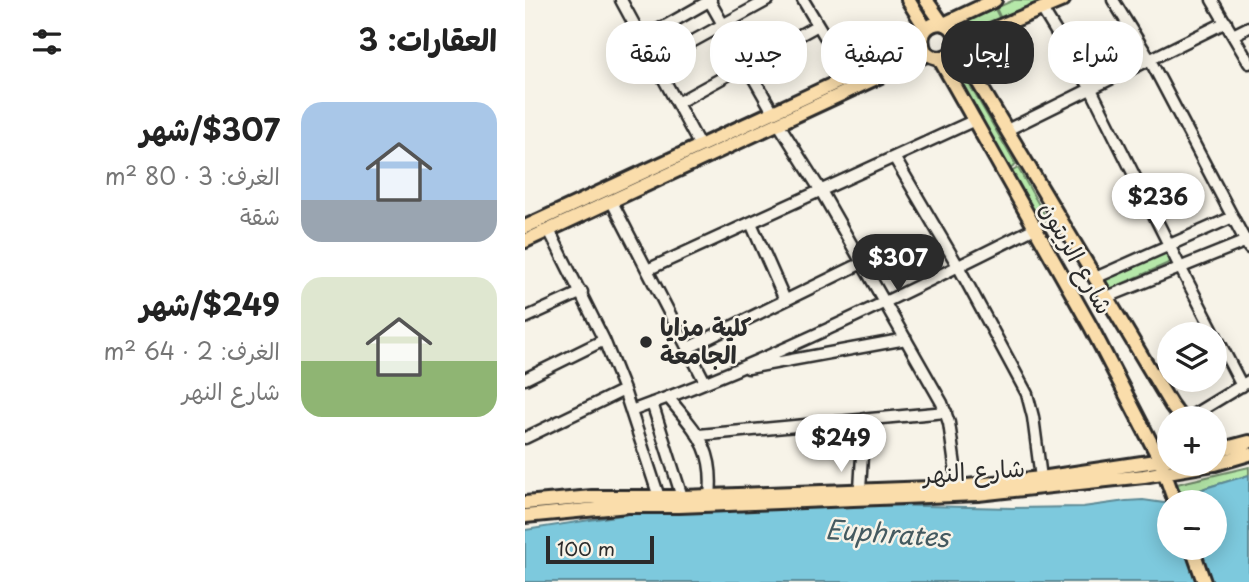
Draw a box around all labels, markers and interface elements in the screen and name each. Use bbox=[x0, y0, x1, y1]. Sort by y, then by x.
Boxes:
text: العقارات: 3 bbox=[358, 16, 497, 61]
chip: شقة bbox=[606, 21, 696, 84]
chip: جديد bbox=[710, 21, 807, 84]
chip: تصفية bbox=[821, 21, 927, 84]
chip: إيجار bbox=[941, 21, 1034, 84]
chip: شراء bbox=[1048, 21, 1143, 84]
icon: filters bbox=[28, 23, 66, 61]
text: $307/شهر bbox=[140, 106, 280, 151]
icon: home bbox=[357, 130, 441, 214]
text: الغرف: 3 · 80 m² bbox=[105, 158, 280, 193]
pin: $236 bbox=[1117, 174, 1199, 233]
text: $236 bbox=[1128, 178, 1188, 213]
street label: شارع الزيتون bbox=[1031, 194, 1124, 321]
text: شقة bbox=[240, 198, 280, 233]
pin: $307 bbox=[857, 234, 939, 294]
text: $307 bbox=[868, 239, 928, 274]
text: $249/شهر bbox=[140, 281, 280, 326]
icon: home bbox=[357, 305, 441, 389]
place label: كلية مزايا الجامعة bbox=[660, 308, 752, 372]
map controls bbox=[1157, 322, 1227, 560]
button: layers bbox=[1157, 322, 1227, 392]
text: الغرف: 2 · 64 m² bbox=[104, 333, 280, 368]
marker: كلية مزايا الجامعة bbox=[638, 334, 654, 350]
text: شارع النهر bbox=[182, 373, 280, 408]
button: + bbox=[1157, 406, 1227, 476]
pin: $249 bbox=[800, 414, 882, 474]
text: $249 bbox=[811, 419, 871, 454]
street label: شارع النهر bbox=[920, 448, 1026, 493]
button: − bbox=[1157, 490, 1227, 560]
water label: Euphrates bbox=[824, 509, 953, 556]
scale bar bbox=[546, 533, 655, 565]
text: 100 m bbox=[557, 534, 615, 562]

